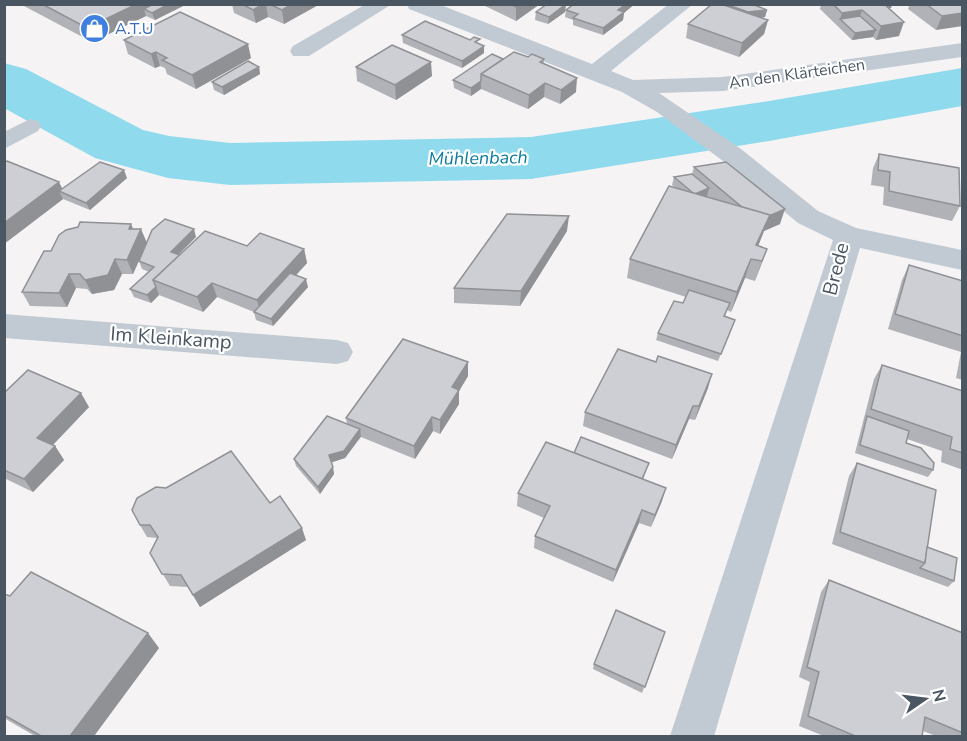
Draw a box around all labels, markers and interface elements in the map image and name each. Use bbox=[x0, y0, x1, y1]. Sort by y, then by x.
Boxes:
shop icon: A.T.U bbox=[78, 13, 110, 45]
place label: A.T.U bbox=[115, 18, 153, 40]
street label: An den Klärteichen bbox=[728, 54, 866, 94]
water label: Mühlenbach bbox=[428, 145, 528, 171]
street label: Brede bbox=[816, 240, 856, 298]
street label: Im Kleinkamp bbox=[109, 320, 233, 356]
north arrow bbox=[895, 669, 955, 729]
text: N bbox=[926, 687, 951, 704]

